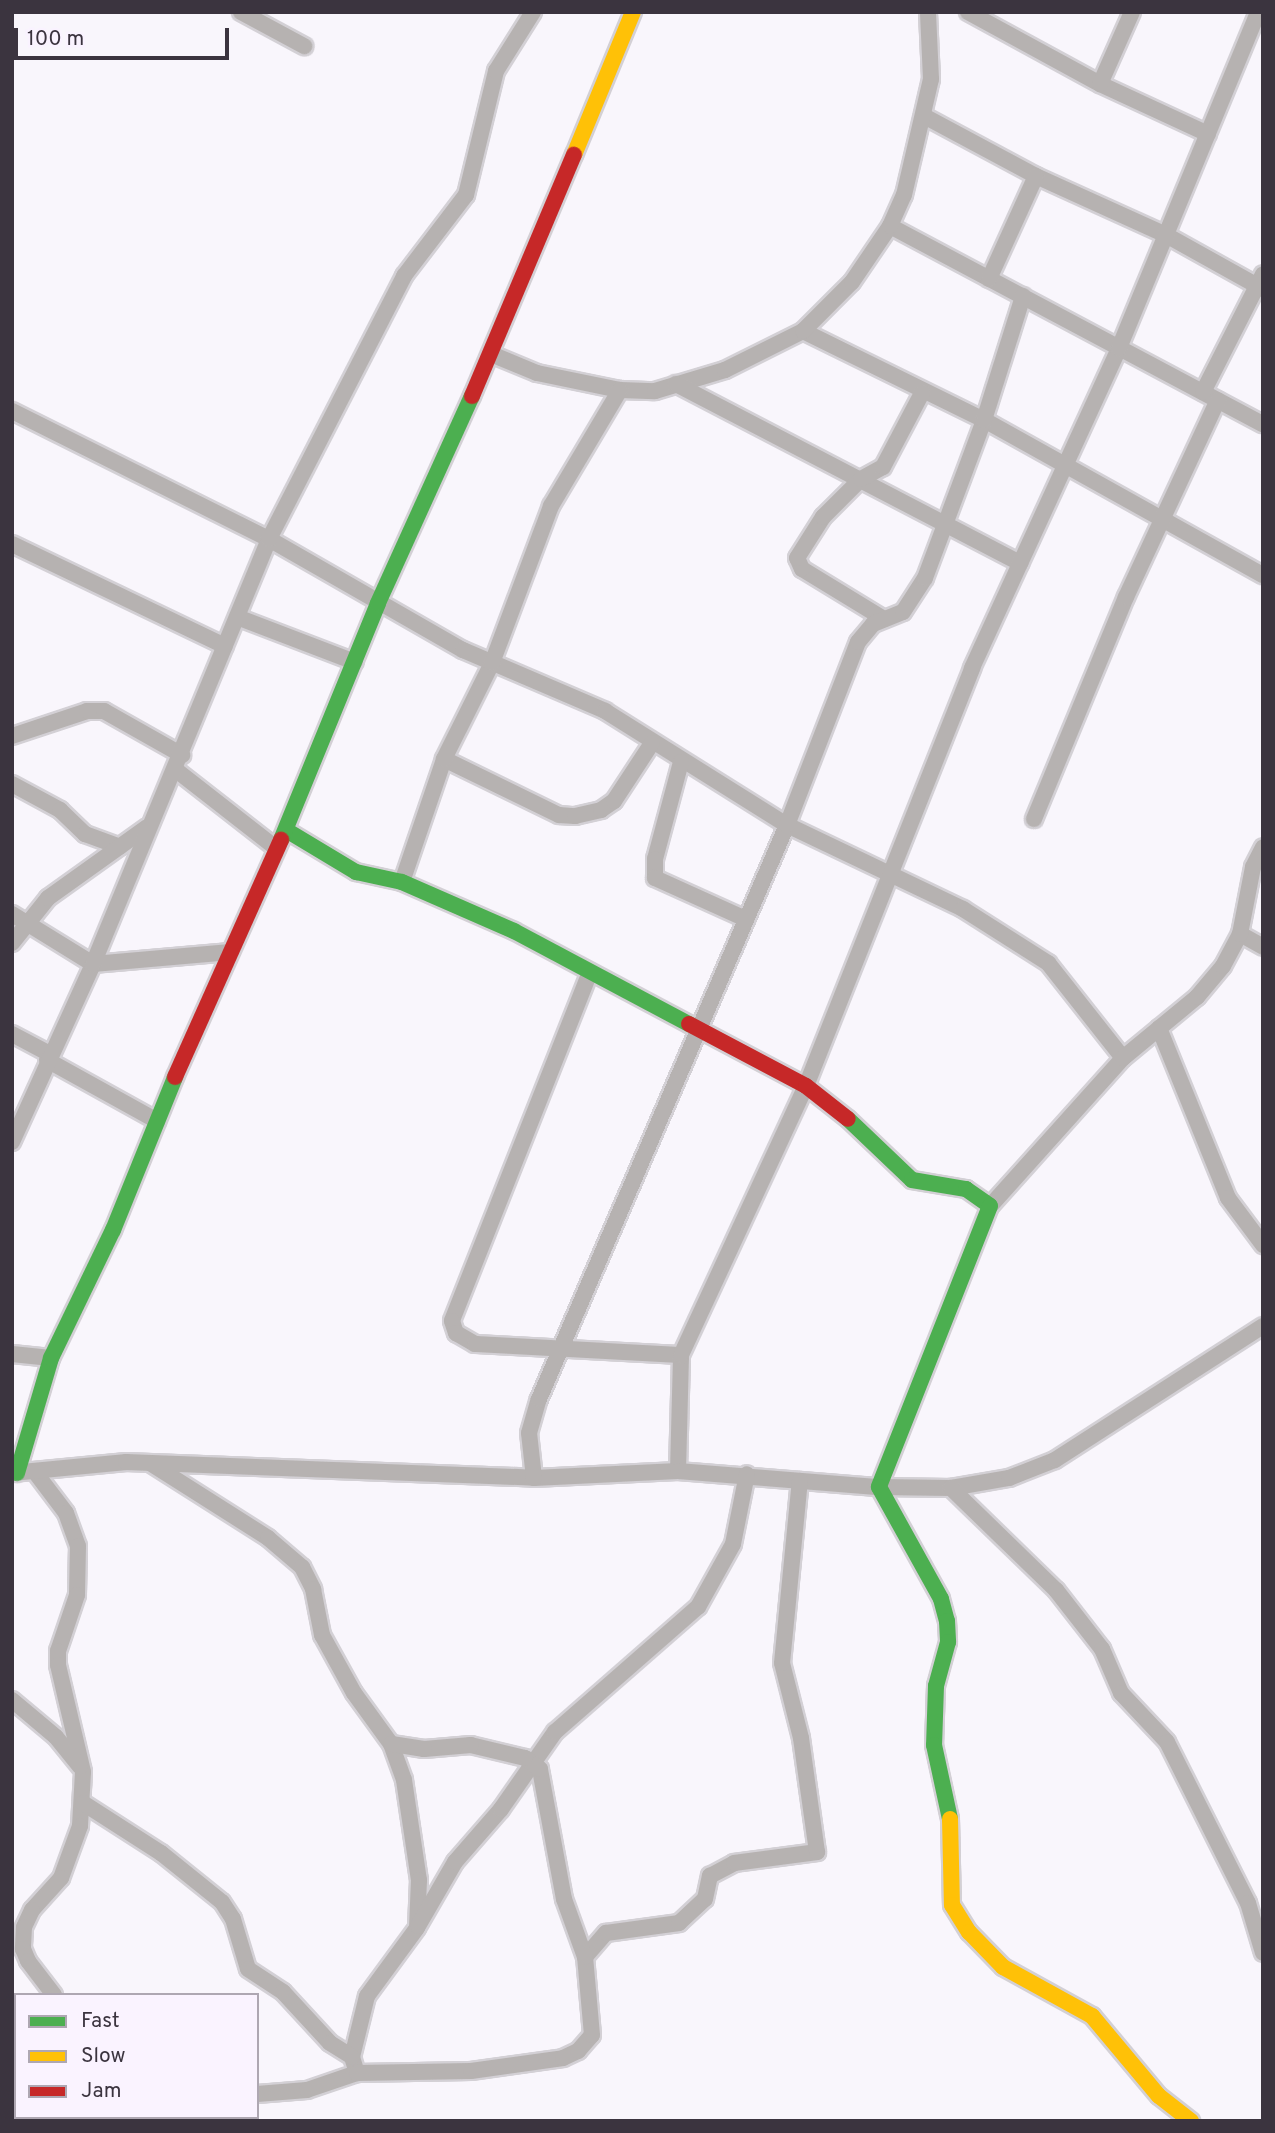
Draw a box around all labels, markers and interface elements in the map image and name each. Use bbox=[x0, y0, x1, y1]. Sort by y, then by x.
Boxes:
scale bar bbox=[18, 14, 233, 58]
text: 100 m bbox=[27, 26, 84, 53]
legend bbox=[14, 1993, 259, 2119]
text: Fast bbox=[81, 2008, 120, 2035]
text: Slow bbox=[81, 2043, 126, 2070]
text: Jam bbox=[81, 2078, 122, 2105]

